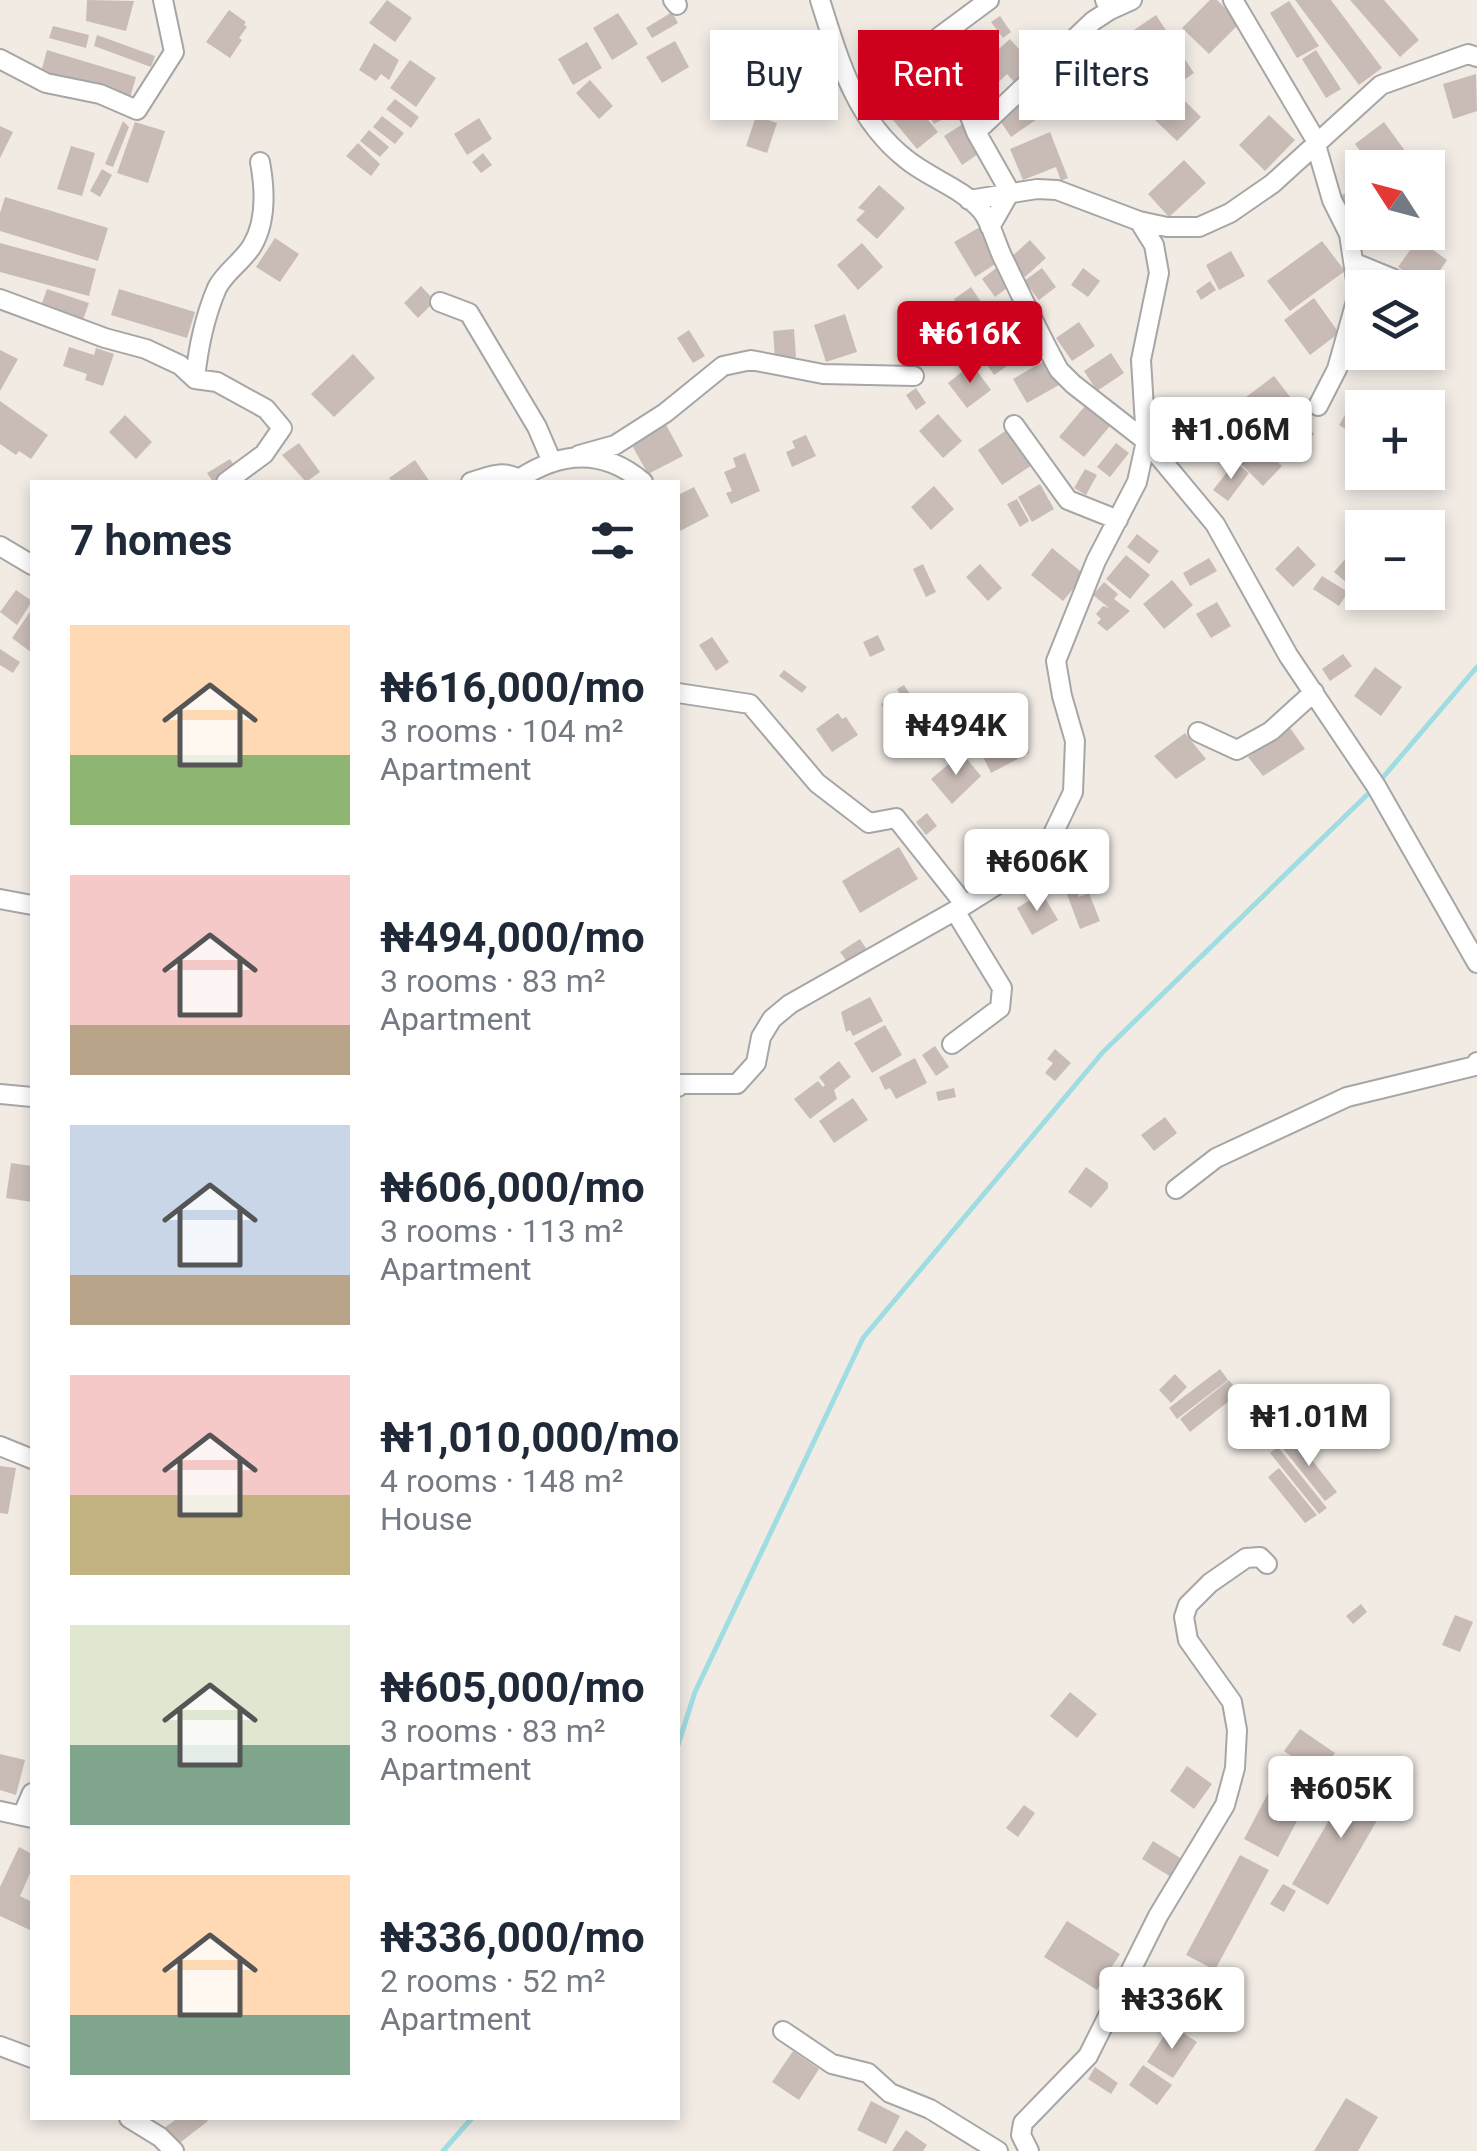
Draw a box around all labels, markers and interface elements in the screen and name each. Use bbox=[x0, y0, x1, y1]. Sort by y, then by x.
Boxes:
chip: Buy bbox=[710, 30, 838, 120]
chip: Rent bbox=[858, 30, 999, 120]
chip: Filters bbox=[1019, 30, 1185, 120]
north arrow bbox=[1345, 150, 1445, 250]
map controls bbox=[1345, 150, 1445, 610]
button: layers bbox=[1345, 270, 1445, 370]
pin: ₦616K bbox=[900, 301, 1040, 386]
text: ₦616K bbox=[919, 314, 1021, 352]
button: + bbox=[1345, 390, 1445, 490]
pin: ₦1.06M bbox=[1150, 397, 1312, 482]
text: ₦1.06M bbox=[1172, 410, 1290, 448]
button: − bbox=[1345, 510, 1445, 610]
icon: filters bbox=[585, 513, 640, 568]
text: 7 homes bbox=[70, 516, 232, 565]
text: ₦616,000/mo bbox=[380, 663, 645, 712]
icon: home bbox=[150, 665, 270, 785]
pin: ₦494K bbox=[886, 693, 1026, 778]
text: ₦494K bbox=[905, 706, 1007, 744]
text: 3 rooms · 104 m² bbox=[380, 712, 623, 750]
text: Apartment bbox=[380, 750, 532, 788]
pin: ₦606K bbox=[967, 829, 1107, 914]
text: ₦606K bbox=[986, 842, 1088, 880]
text: ₦494,000/mo bbox=[380, 913, 645, 962]
icon: home bbox=[150, 915, 270, 1035]
text: 3 rooms · 83 m² bbox=[380, 962, 605, 1000]
text: Apartment bbox=[380, 1000, 532, 1038]
text: ₦606,000/mo bbox=[380, 1163, 645, 1212]
icon: home bbox=[150, 1165, 270, 1285]
text: 3 rooms · 113 m² bbox=[380, 1212, 623, 1250]
text: Apartment bbox=[380, 1250, 532, 1288]
pin: ₦1.01M bbox=[1228, 1384, 1390, 1469]
text: ₦1.01M bbox=[1250, 1397, 1368, 1435]
text: ₦1,010,000/mo bbox=[380, 1413, 679, 1462]
icon: home bbox=[150, 1415, 270, 1535]
text: 4 rooms · 148 m² bbox=[380, 1462, 623, 1500]
text: House bbox=[380, 1500, 472, 1538]
text: ₦605,000/mo bbox=[380, 1663, 645, 1712]
icon: home bbox=[150, 1665, 270, 1785]
text: 3 rooms · 83 m² bbox=[380, 1712, 605, 1750]
text: Apartment bbox=[380, 1750, 532, 1788]
pin: ₦605K bbox=[1271, 1756, 1411, 1841]
text: ₦605K bbox=[1290, 1769, 1392, 1807]
text: ₦336,000/mo bbox=[380, 1913, 645, 1962]
icon: home bbox=[150, 1915, 270, 2035]
text: 2 rooms · 52 m² bbox=[380, 1962, 605, 2000]
pin: ₦336K bbox=[1102, 1967, 1242, 2052]
text: ₦336K bbox=[1121, 1980, 1223, 2018]
text: Apartment bbox=[380, 2000, 532, 2038]

